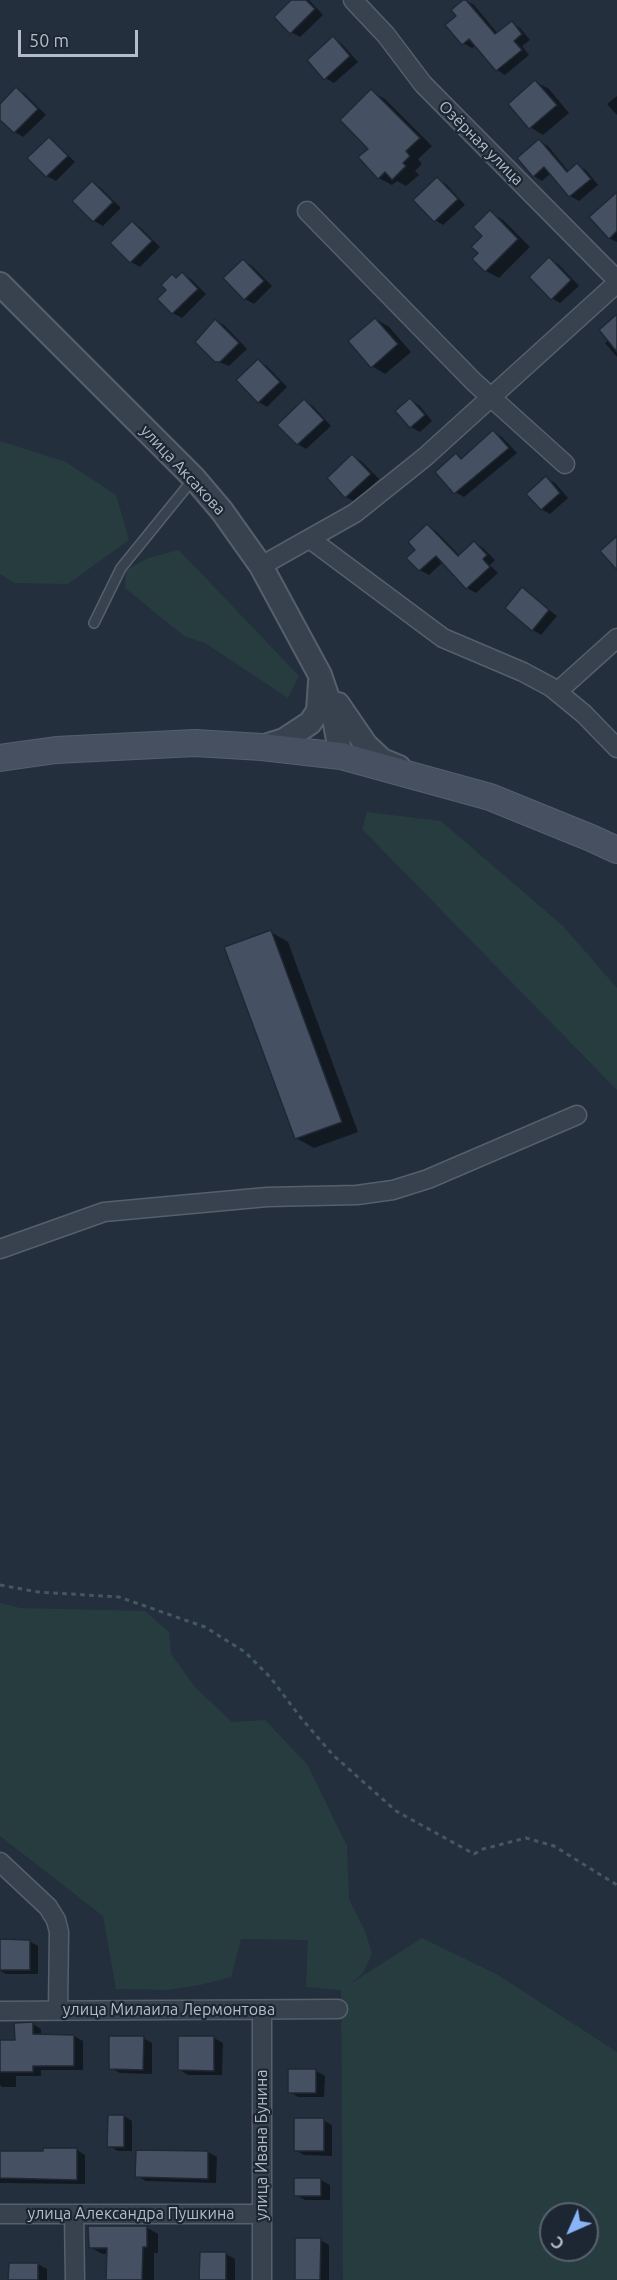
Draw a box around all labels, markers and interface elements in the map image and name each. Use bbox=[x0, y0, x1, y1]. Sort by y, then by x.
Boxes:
scale bar bbox=[21, 18, 141, 56]
text: 50 m bbox=[29, 30, 69, 50]
street label: Озёрная улица bbox=[435, 97, 527, 189]
street label: улица Аксакова bbox=[136, 421, 230, 519]
street label: улица Милаила Лермонтова bbox=[63, 2000, 275, 2020]
street label: улица Ивана Бунина bbox=[252, 2069, 272, 2221]
north arrow bbox=[539, 2202, 599, 2262]
street label: улица Александра Пушкина bbox=[27, 2204, 235, 2224]
text: С bbox=[548, 2233, 568, 2253]

